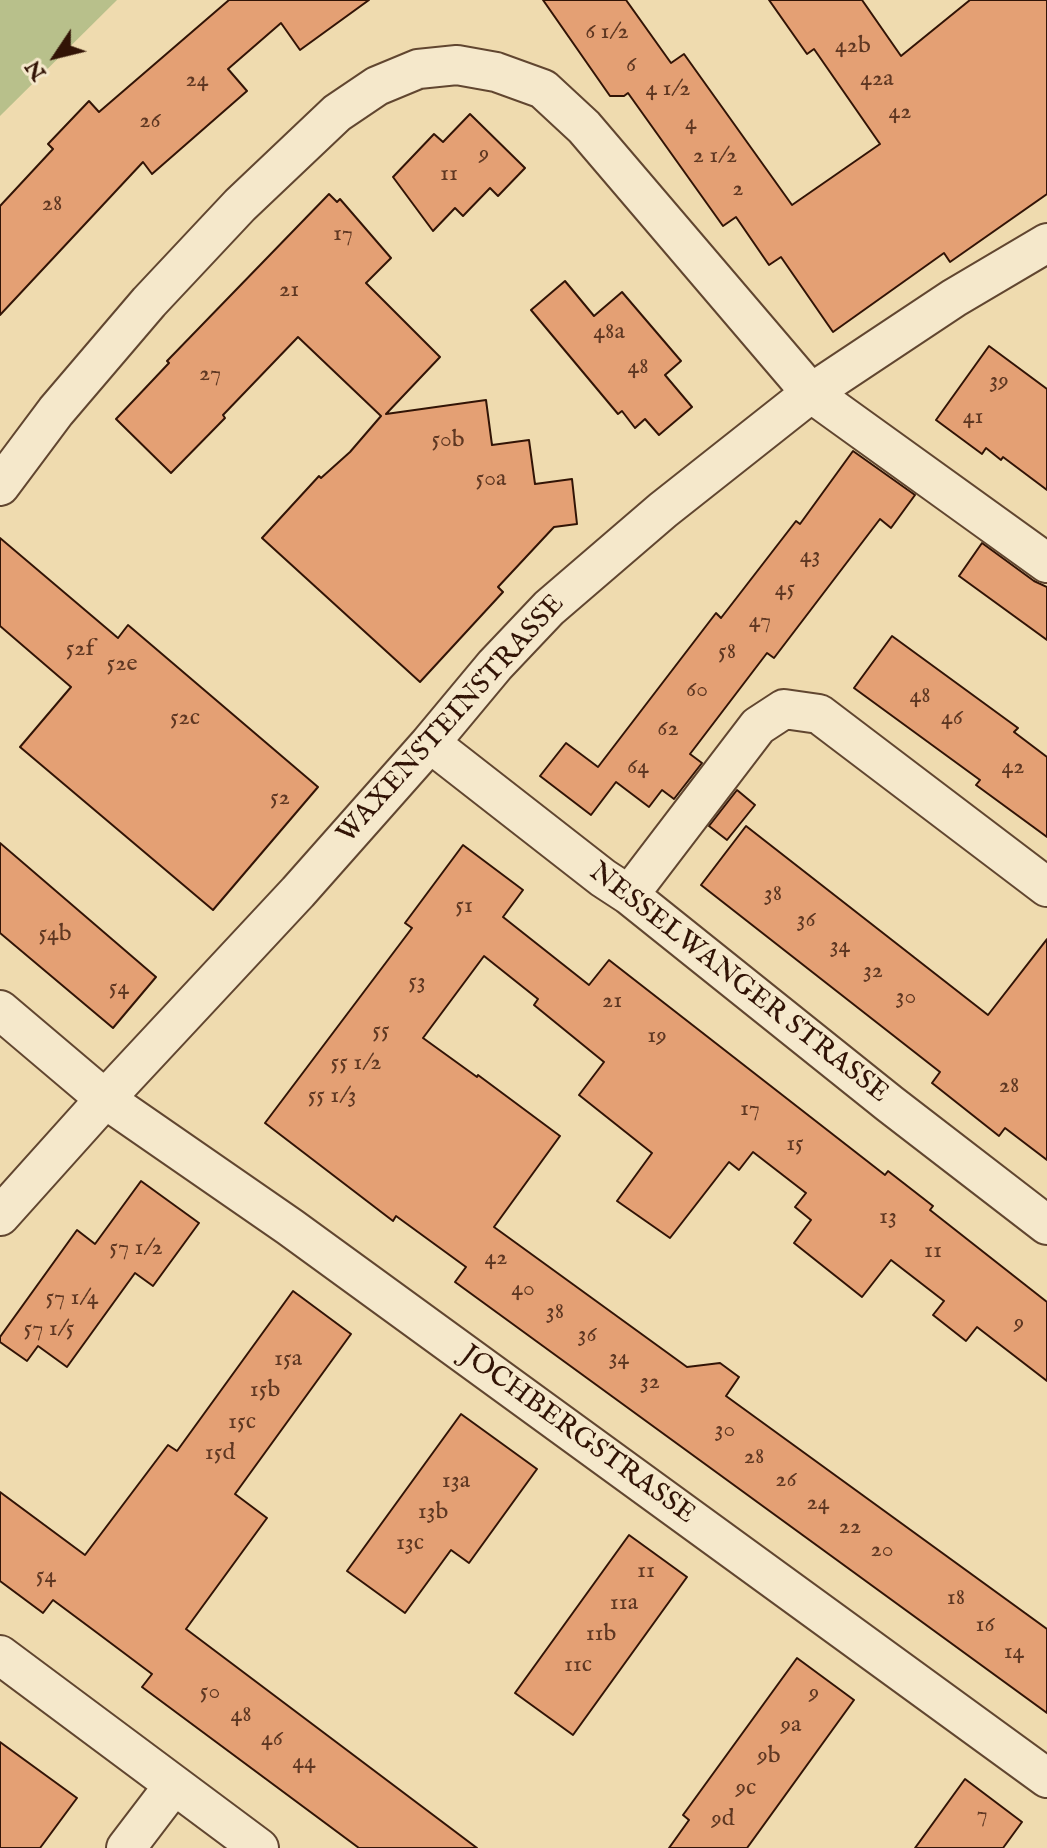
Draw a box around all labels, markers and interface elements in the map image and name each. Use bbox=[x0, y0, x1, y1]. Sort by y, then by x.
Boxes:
north arrow bbox=[16, 16, 96, 96]
house number: 6 1/2 bbox=[585, 19, 629, 47]
house number: 42b bbox=[835, 33, 871, 61]
house number: 6 bbox=[626, 52, 636, 80]
text: N bbox=[19, 54, 53, 86]
house number: 42a bbox=[860, 66, 894, 94]
house number: 24 bbox=[185, 67, 209, 95]
house number: 4 1/2 bbox=[645, 76, 691, 104]
house number: 42 bbox=[888, 99, 912, 127]
house number: 26 bbox=[139, 108, 161, 136]
house number: 4 bbox=[685, 110, 697, 138]
house number: 9 bbox=[479, 141, 489, 169]
house number: 2 1/2 bbox=[693, 143, 737, 171]
house number: 11 bbox=[440, 161, 458, 189]
house number: 2 bbox=[732, 176, 744, 204]
house number: 28 bbox=[42, 191, 62, 219]
house number: 17 bbox=[333, 221, 353, 249]
house number: 21 bbox=[279, 277, 299, 305]
house number: 48a bbox=[593, 319, 625, 347]
house number: 48 bbox=[627, 354, 649, 382]
house number: 27 bbox=[199, 361, 221, 389]
house number: 39 bbox=[989, 368, 1009, 396]
house number: 41 bbox=[963, 404, 983, 432]
house number: 50b bbox=[431, 427, 465, 455]
house number: 50a bbox=[476, 466, 506, 494]
house number: 43 bbox=[800, 543, 820, 571]
house number: 45 bbox=[775, 576, 795, 604]
street label: WAXENSTEINSTRASSE bbox=[331, 589, 573, 851]
house number: 47 bbox=[749, 608, 771, 636]
house number: 52f bbox=[66, 636, 94, 664]
house number: 58 bbox=[718, 639, 736, 667]
house number: 52e bbox=[107, 651, 137, 679]
house number: 60 bbox=[686, 677, 708, 705]
house number: 48 bbox=[909, 683, 931, 711]
house number: 52c bbox=[170, 705, 200, 733]
house number: 46 bbox=[941, 705, 963, 733]
house number: 62 bbox=[657, 716, 679, 744]
house number: 64 bbox=[627, 754, 649, 782]
house number: 42 bbox=[1001, 754, 1025, 782]
house number: 52 bbox=[270, 785, 290, 813]
street label: NESSELWANGER STRASSE bbox=[582, 857, 894, 1111]
house number: 38 bbox=[764, 881, 782, 909]
house number: 51 bbox=[455, 893, 473, 921]
house number: 36 bbox=[796, 907, 816, 935]
house number: 54b bbox=[38, 921, 72, 949]
house number: 34 bbox=[830, 933, 850, 961]
house number: 32 bbox=[863, 958, 883, 986]
house number: 53 bbox=[408, 969, 426, 997]
house number: 54 bbox=[109, 975, 129, 1003]
house number: 30 bbox=[896, 984, 916, 1012]
house number: 21 bbox=[602, 988, 622, 1016]
house number: 55 bbox=[372, 1018, 390, 1046]
house number: 19 bbox=[647, 1023, 667, 1051]
house number: 55 1/2 bbox=[331, 1050, 381, 1078]
house number: 28 bbox=[999, 1073, 1019, 1101]
house number: 55 1/3 bbox=[308, 1083, 356, 1111]
house number: 17 bbox=[740, 1096, 760, 1124]
house number: 15 bbox=[786, 1131, 804, 1159]
house number: 13 bbox=[879, 1204, 897, 1232]
house number: 57 1/2 bbox=[109, 1235, 163, 1263]
house number: 11 bbox=[924, 1238, 942, 1266]
house number: 42 bbox=[484, 1245, 508, 1273]
house number: 40 bbox=[511, 1276, 535, 1304]
house number: 57 1/4 bbox=[45, 1285, 99, 1313]
house number: 38 bbox=[546, 1299, 564, 1327]
house number: 9 bbox=[1014, 1310, 1024, 1338]
house number: 57 1/5 bbox=[24, 1316, 74, 1344]
house number: 36 bbox=[577, 1322, 597, 1350]
street label: JOCHBERGSTRASSE bbox=[453, 1340, 701, 1532]
house number: 34 bbox=[609, 1345, 629, 1373]
house number: 15a bbox=[274, 1346, 302, 1374]
house number: 32 bbox=[640, 1369, 660, 1397]
house number: 15b bbox=[250, 1377, 280, 1405]
house number: 15c bbox=[228, 1409, 256, 1437]
house number: 30 bbox=[715, 1417, 735, 1445]
house number: 15d bbox=[205, 1440, 235, 1468]
house number: 28 bbox=[744, 1444, 764, 1472]
house number: 26 bbox=[775, 1467, 797, 1495]
house number: 13a bbox=[442, 1468, 470, 1496]
house number: 24 bbox=[806, 1490, 830, 1518]
house number: 13b bbox=[418, 1499, 448, 1527]
house number: 22 bbox=[839, 1514, 861, 1542]
house number: 13c bbox=[396, 1530, 424, 1558]
house number: 20 bbox=[870, 1537, 894, 1565]
house number: 11 bbox=[637, 1558, 655, 1586]
house number: 54 bbox=[36, 1563, 56, 1591]
house number: 18 bbox=[947, 1585, 965, 1613]
house number: 11a bbox=[610, 1590, 638, 1618]
house number: 16 bbox=[975, 1612, 995, 1640]
house number: 11b bbox=[586, 1621, 616, 1649]
house number: 14 bbox=[1004, 1639, 1024, 1667]
house number: 11c bbox=[564, 1652, 592, 1680]
house number: 50 bbox=[200, 1679, 220, 1707]
house number: 9 bbox=[809, 1680, 819, 1708]
house number: 48 bbox=[230, 1702, 252, 1730]
house number: 9a bbox=[781, 1712, 801, 1740]
house number: 46 bbox=[261, 1726, 283, 1754]
house number: 9b bbox=[757, 1743, 781, 1771]
house number: 44 bbox=[292, 1749, 316, 1777]
house number: 9c bbox=[736, 1775, 756, 1803]
house number: 7 bbox=[976, 1802, 988, 1830]
house number: 9d bbox=[711, 1806, 735, 1834]

